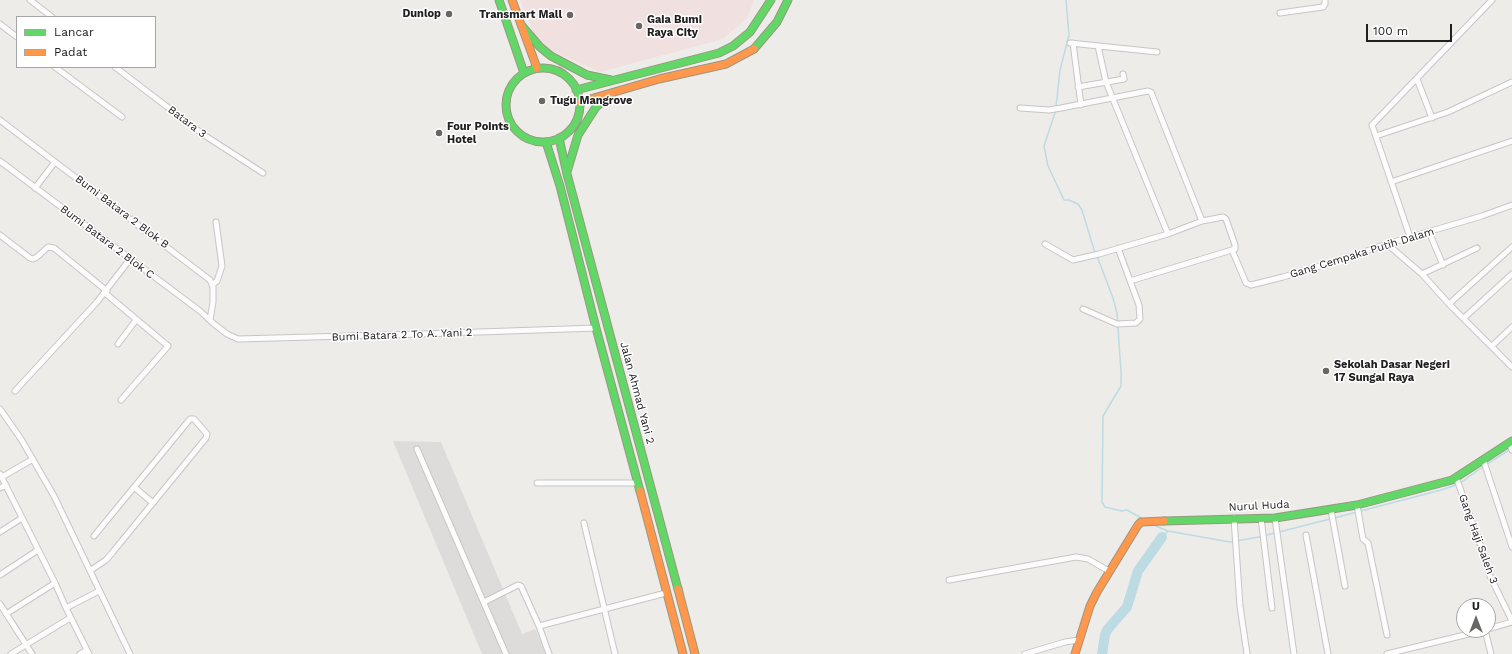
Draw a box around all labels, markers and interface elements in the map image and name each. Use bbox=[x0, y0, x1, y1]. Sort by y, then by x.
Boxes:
place label: Dunlop bbox=[402, 7, 441, 21]
place label: Transmart Mall bbox=[479, 8, 562, 22]
marker: Dunlop bbox=[444, 9, 454, 19]
marker: Transmart Mall bbox=[565, 10, 575, 20]
place label: Gaia Bumi Raya City bbox=[647, 13, 702, 39]
legend bbox=[16, 16, 156, 68]
scale bar bbox=[1368, 16, 1454, 42]
marker: Gaia Bumi Raya City bbox=[634, 21, 644, 31]
text: 100 m bbox=[1373, 24, 1408, 38]
text: Lancar bbox=[54, 25, 94, 39]
text: Padat bbox=[54, 45, 87, 59]
place label: Tugu Mangrove bbox=[550, 94, 632, 108]
marker: Tugu Mangrove bbox=[537, 96, 547, 106]
street label: Batara 3 bbox=[165, 103, 209, 141]
place label: Four Points Hotel bbox=[447, 120, 509, 146]
marker: Four Points Hotel bbox=[434, 128, 444, 138]
street label: Bumi Batara 2 Blok B bbox=[73, 172, 171, 252]
street label: Bumi Batara 2 Blok C bbox=[57, 202, 157, 282]
street label: Gang Cempaka Putih Dalam bbox=[1288, 225, 1436, 281]
street label: Bumi Batara 2 To A. Yani 2 bbox=[331, 326, 473, 344]
street label: Jalan Ahmad Yani 2 bbox=[617, 340, 657, 446]
place label: Sekolah Dasar Negeri 17 Sungai Raya bbox=[1334, 358, 1450, 384]
marker: Sekolah Dasar Negeri 17 Sungai Raya bbox=[1321, 366, 1331, 376]
street label: Gang Haji Saleh 3 bbox=[1456, 492, 1500, 586]
street label: Nurul Huda bbox=[1228, 498, 1290, 514]
north arrow bbox=[1456, 598, 1496, 638]
text: U bbox=[1472, 600, 1480, 613]

